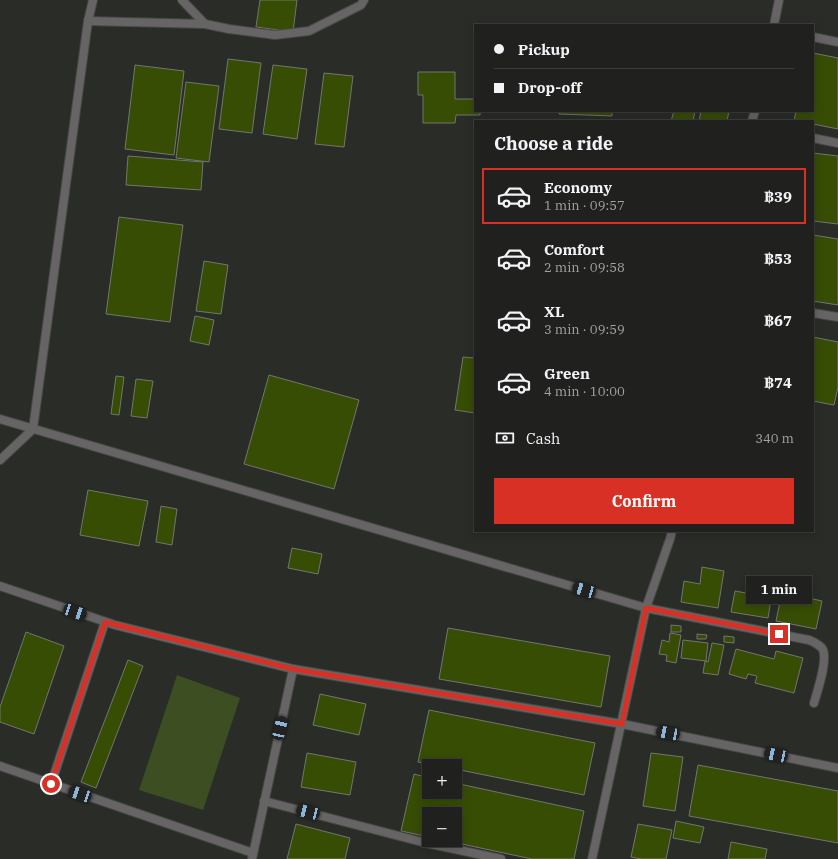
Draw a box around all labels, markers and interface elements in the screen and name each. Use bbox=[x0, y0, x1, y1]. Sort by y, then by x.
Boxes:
text: Pickup bbox=[518, 40, 570, 59]
text: Drop-off bbox=[518, 78, 582, 97]
text: Choose a ride bbox=[494, 132, 613, 155]
icon: car bbox=[496, 178, 532, 214]
text: Economy bbox=[544, 178, 612, 197]
text: ฿39 bbox=[764, 187, 792, 206]
text: 1 min · 09:57 bbox=[544, 197, 625, 214]
icon: car bbox=[496, 240, 532, 276]
text: Comfort bbox=[544, 240, 604, 259]
text: ฿53 bbox=[764, 249, 792, 268]
text: 2 min · 09:58 bbox=[544, 259, 625, 276]
icon: car bbox=[496, 302, 532, 338]
text: XL bbox=[544, 302, 564, 321]
text: ฿67 bbox=[764, 311, 792, 330]
text: 3 min · 09:59 bbox=[544, 321, 625, 338]
icon: car bbox=[496, 364, 532, 400]
text: Green bbox=[544, 364, 590, 383]
text: ฿74 bbox=[764, 373, 792, 392]
text: 4 min · 10:00 bbox=[544, 383, 625, 400]
icon: cash bbox=[494, 427, 516, 449]
text: Cash bbox=[526, 429, 560, 448]
text: 340 m bbox=[755, 430, 794, 447]
button: Confirm bbox=[494, 478, 794, 524]
callout: 1 min bbox=[746, 576, 812, 604]
car bbox=[571, 581, 597, 599]
text: 1 min bbox=[761, 581, 797, 598]
car bbox=[62, 602, 88, 622]
route end bbox=[770, 625, 788, 643]
car bbox=[271, 715, 289, 741]
car bbox=[655, 725, 681, 741]
car bbox=[763, 747, 789, 763]
map controls bbox=[422, 759, 462, 847]
button: + bbox=[422, 759, 462, 799]
route start bbox=[42, 775, 60, 793]
car bbox=[67, 784, 93, 804]
car bbox=[295, 803, 321, 821]
button: − bbox=[422, 807, 462, 847]

